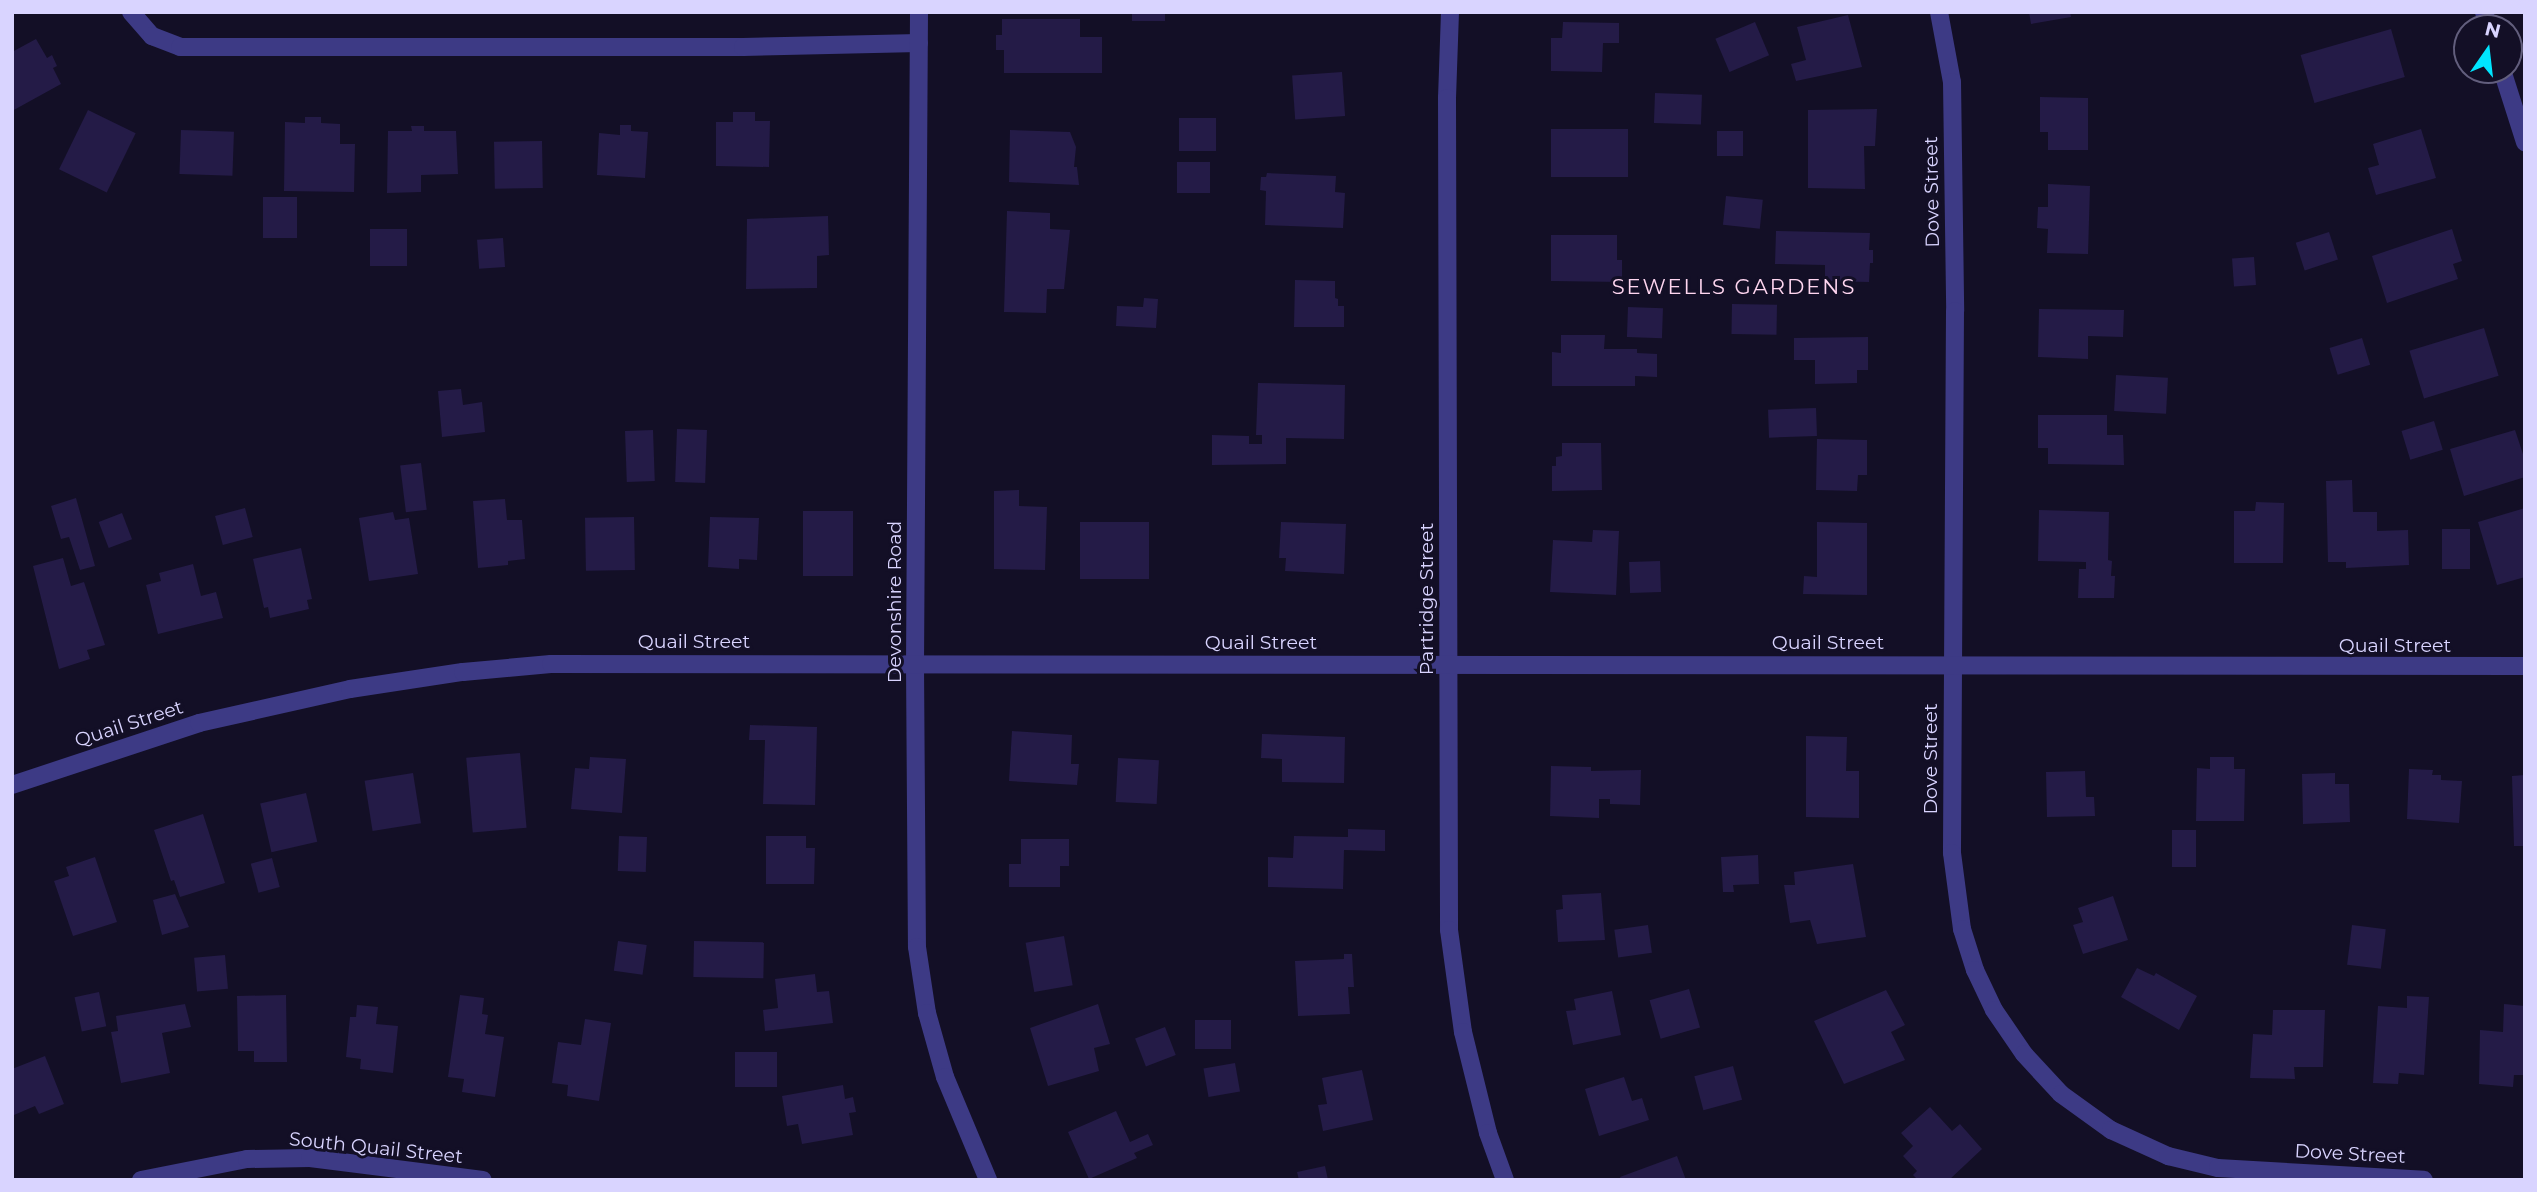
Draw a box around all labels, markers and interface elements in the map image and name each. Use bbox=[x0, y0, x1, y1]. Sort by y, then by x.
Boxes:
north arrow bbox=[2453, 14, 2523, 84]
text: N bbox=[2482, 17, 2503, 43]
street label: Dove Street bbox=[1920, 136, 1944, 248]
district label: SEWELLS GARDENS bbox=[1614, 274, 1854, 300]
street label: Devonshire Road bbox=[884, 521, 906, 683]
street label: Partridge Street bbox=[1416, 523, 1438, 675]
street label: Quail Street bbox=[638, 631, 750, 653]
street label: Quail Street bbox=[1205, 632, 1317, 654]
street label: Quail Street bbox=[1772, 632, 1884, 654]
street label: Quail Street bbox=[2339, 635, 2451, 657]
street label: Quail Street bbox=[72, 696, 186, 752]
street label: Dove Street bbox=[1920, 703, 1942, 815]
street label: South Quail Street bbox=[288, 1128, 464, 1168]
street label: Dove Street bbox=[2294, 1140, 2406, 1168]

